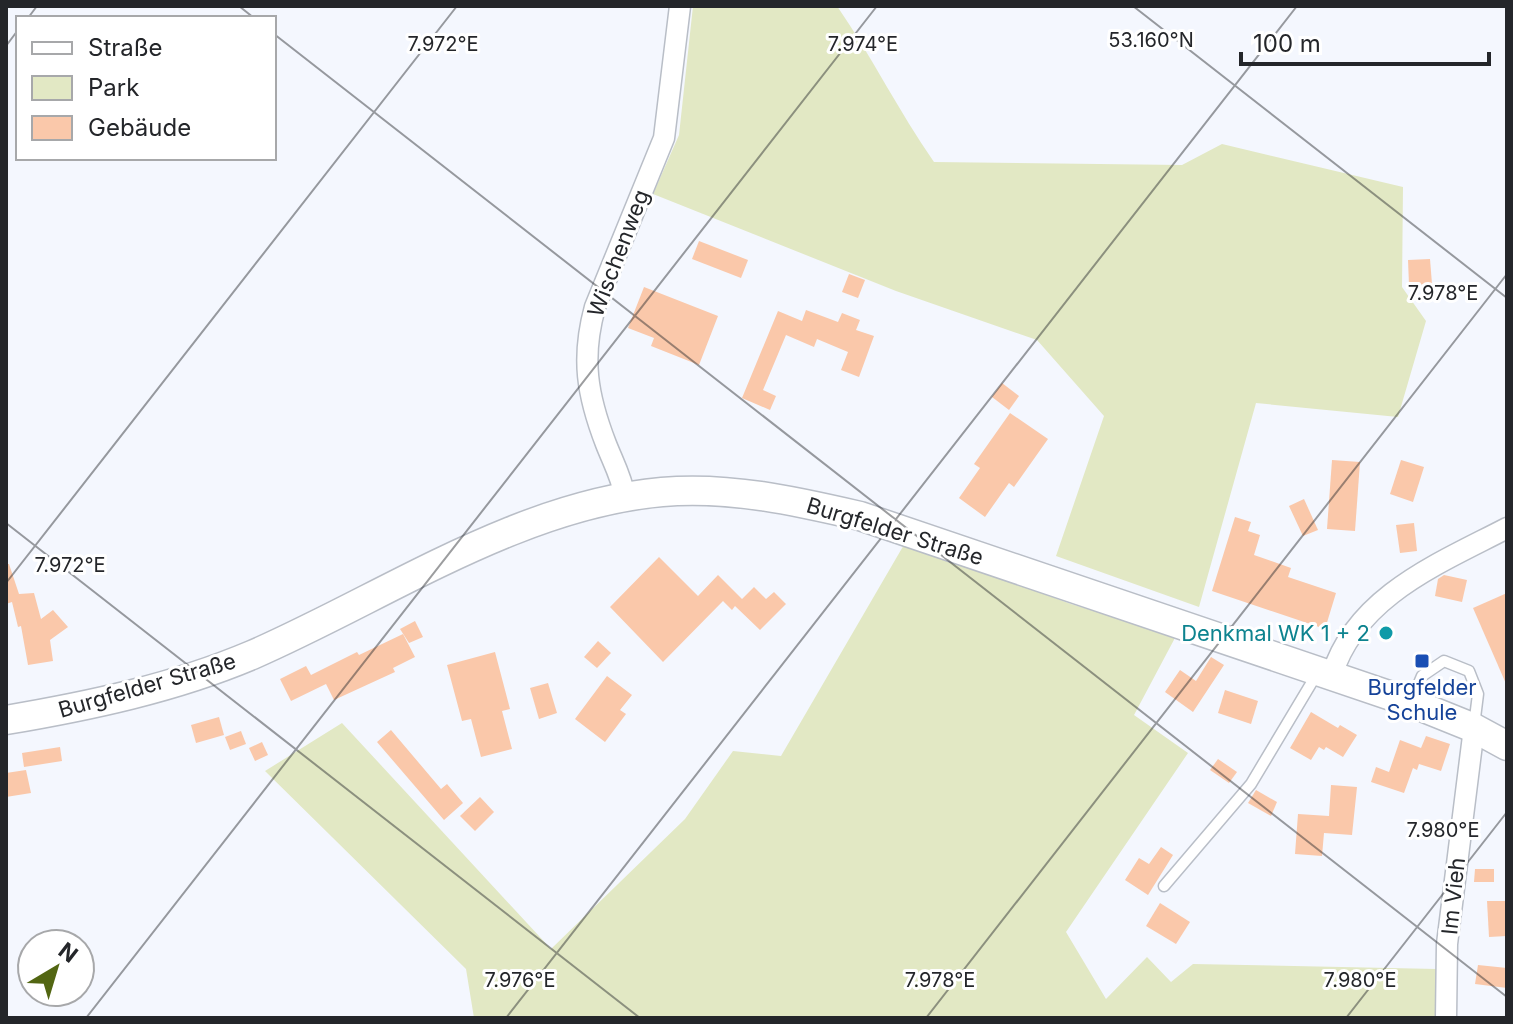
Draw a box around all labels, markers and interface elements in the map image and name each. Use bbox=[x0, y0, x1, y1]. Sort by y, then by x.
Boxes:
legend bbox=[16, 16, 276, 160]
scale bar bbox=[1241, 16, 1489, 66]
text: 53.160°N bbox=[1108, 28, 1194, 52]
text: 100 m bbox=[1253, 29, 1321, 58]
text: 7.972°E bbox=[407, 32, 479, 56]
text: 7.974°E bbox=[828, 32, 898, 56]
text: Straße bbox=[88, 33, 163, 62]
text: Park bbox=[88, 73, 139, 102]
text: Gebäude bbox=[88, 113, 191, 142]
street label: Wischenweg bbox=[582, 186, 654, 320]
text: 7.978°E bbox=[1408, 281, 1478, 305]
street label: Burgfelder Straße bbox=[803, 492, 987, 570]
text: 7.972°E bbox=[34, 553, 106, 577]
place label: Denkmal WK 1 + 2 bbox=[1181, 620, 1370, 646]
marker: Denkmal WK 1 + 2 bbox=[1377, 624, 1395, 642]
street label: Burgfelder Straße bbox=[55, 647, 239, 723]
marker: Burgfelder Schule bbox=[1413, 652, 1431, 670]
place label: Burgfelder Schule bbox=[1367, 674, 1477, 725]
text: 7.980°E bbox=[1407, 818, 1479, 842]
street label: Im Vieh bbox=[1436, 856, 1470, 936]
north arrow bbox=[16, 928, 96, 1008]
text: N bbox=[54, 937, 83, 968]
text: 7.976°E bbox=[485, 968, 556, 992]
text: 7.978°E bbox=[905, 968, 975, 992]
text: 7.980°E bbox=[1324, 968, 1396, 992]

